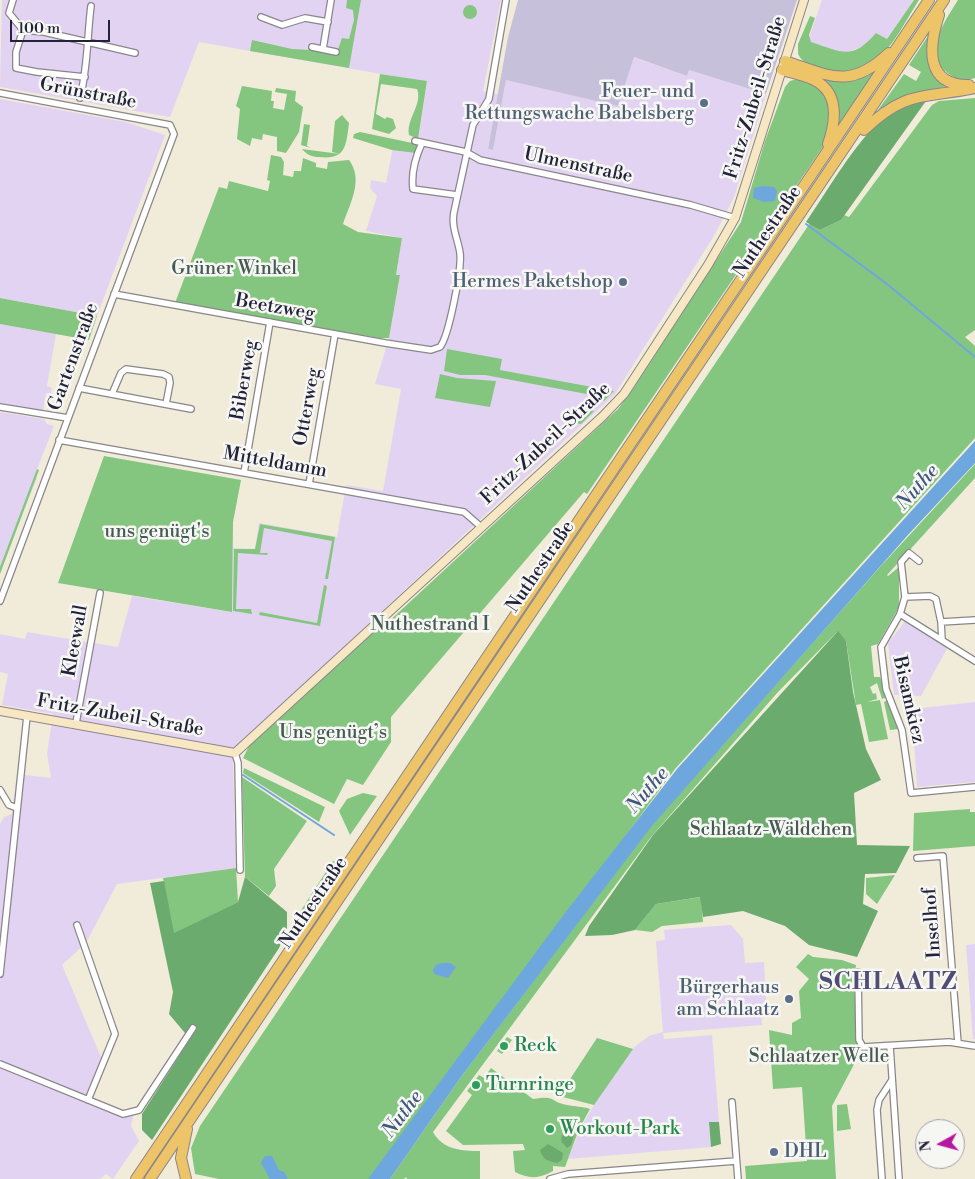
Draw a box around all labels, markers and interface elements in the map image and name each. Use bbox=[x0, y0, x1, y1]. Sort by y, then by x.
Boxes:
scale bar bbox=[12, 10, 112, 42]
street label: Fritz-Zubeil-Straße bbox=[720, 14, 792, 182]
text: 100 m bbox=[18, 19, 60, 38]
street label: Grünstraße bbox=[38, 73, 138, 115]
place label: Feuer- und Rettungswache Babelsberg bbox=[465, 81, 694, 125]
marker: Feuer- und Rettungswache Babelsberg bbox=[698, 97, 710, 109]
street label: Ulmenstraße bbox=[522, 143, 634, 189]
street label: Nuthestraße bbox=[729, 182, 807, 282]
park label: Grüner Winkel bbox=[171, 258, 297, 280]
place label: Hermes Paketshop bbox=[452, 271, 613, 293]
marker: Hermes Paketshop bbox=[617, 276, 629, 288]
street label: Beetzweg bbox=[233, 290, 317, 326]
street label: Gartenstraße bbox=[44, 300, 104, 414]
street label: Biberweg bbox=[227, 338, 263, 422]
street label: Otterweg bbox=[290, 366, 326, 448]
street label: Fritz-Zubeil-Straße bbox=[476, 378, 616, 510]
street label: Mitteldamm bbox=[221, 443, 329, 483]
water label: Nuthe bbox=[891, 460, 945, 516]
street label: Nuthestraße bbox=[502, 517, 580, 617]
park label: uns genügt's bbox=[105, 521, 209, 543]
street label: Kleewall bbox=[58, 603, 94, 679]
park label: Nuthestrand I bbox=[371, 614, 489, 636]
street label: Bisamkiez bbox=[887, 654, 929, 746]
street label: Fritz-Zubeil-Straße bbox=[35, 690, 205, 742]
park label: Uns genügt’s bbox=[279, 722, 387, 744]
water label: Nuthe bbox=[621, 763, 675, 819]
park label: Schlaatz-Wäldchen bbox=[690, 819, 852, 841]
street label: Nuthestraße bbox=[275, 853, 353, 953]
street label: Inselhof bbox=[919, 887, 947, 959]
district label: SCHLAATZ bbox=[818, 969, 958, 997]
place label: Bürgerhaus am Schlaatz bbox=[676, 977, 779, 1021]
marker: Bürgerhaus am Schlaatz bbox=[783, 993, 795, 1005]
place label: Reck bbox=[514, 1035, 556, 1057]
marker: Reck bbox=[498, 1040, 510, 1052]
park label: Schlaatzer Welle bbox=[749, 1046, 889, 1068]
place label: Turnringe bbox=[486, 1074, 574, 1096]
marker: Turnringe bbox=[470, 1079, 482, 1091]
water label: Nuthe bbox=[377, 1087, 429, 1143]
place label: Workout-Park bbox=[560, 1118, 680, 1140]
north arrow bbox=[915, 1119, 965, 1169]
marker: Workout-Park bbox=[544, 1123, 556, 1135]
text: N bbox=[916, 1139, 936, 1152]
place label: DHL bbox=[784, 1141, 827, 1163]
marker: DHL bbox=[768, 1146, 780, 1158]

